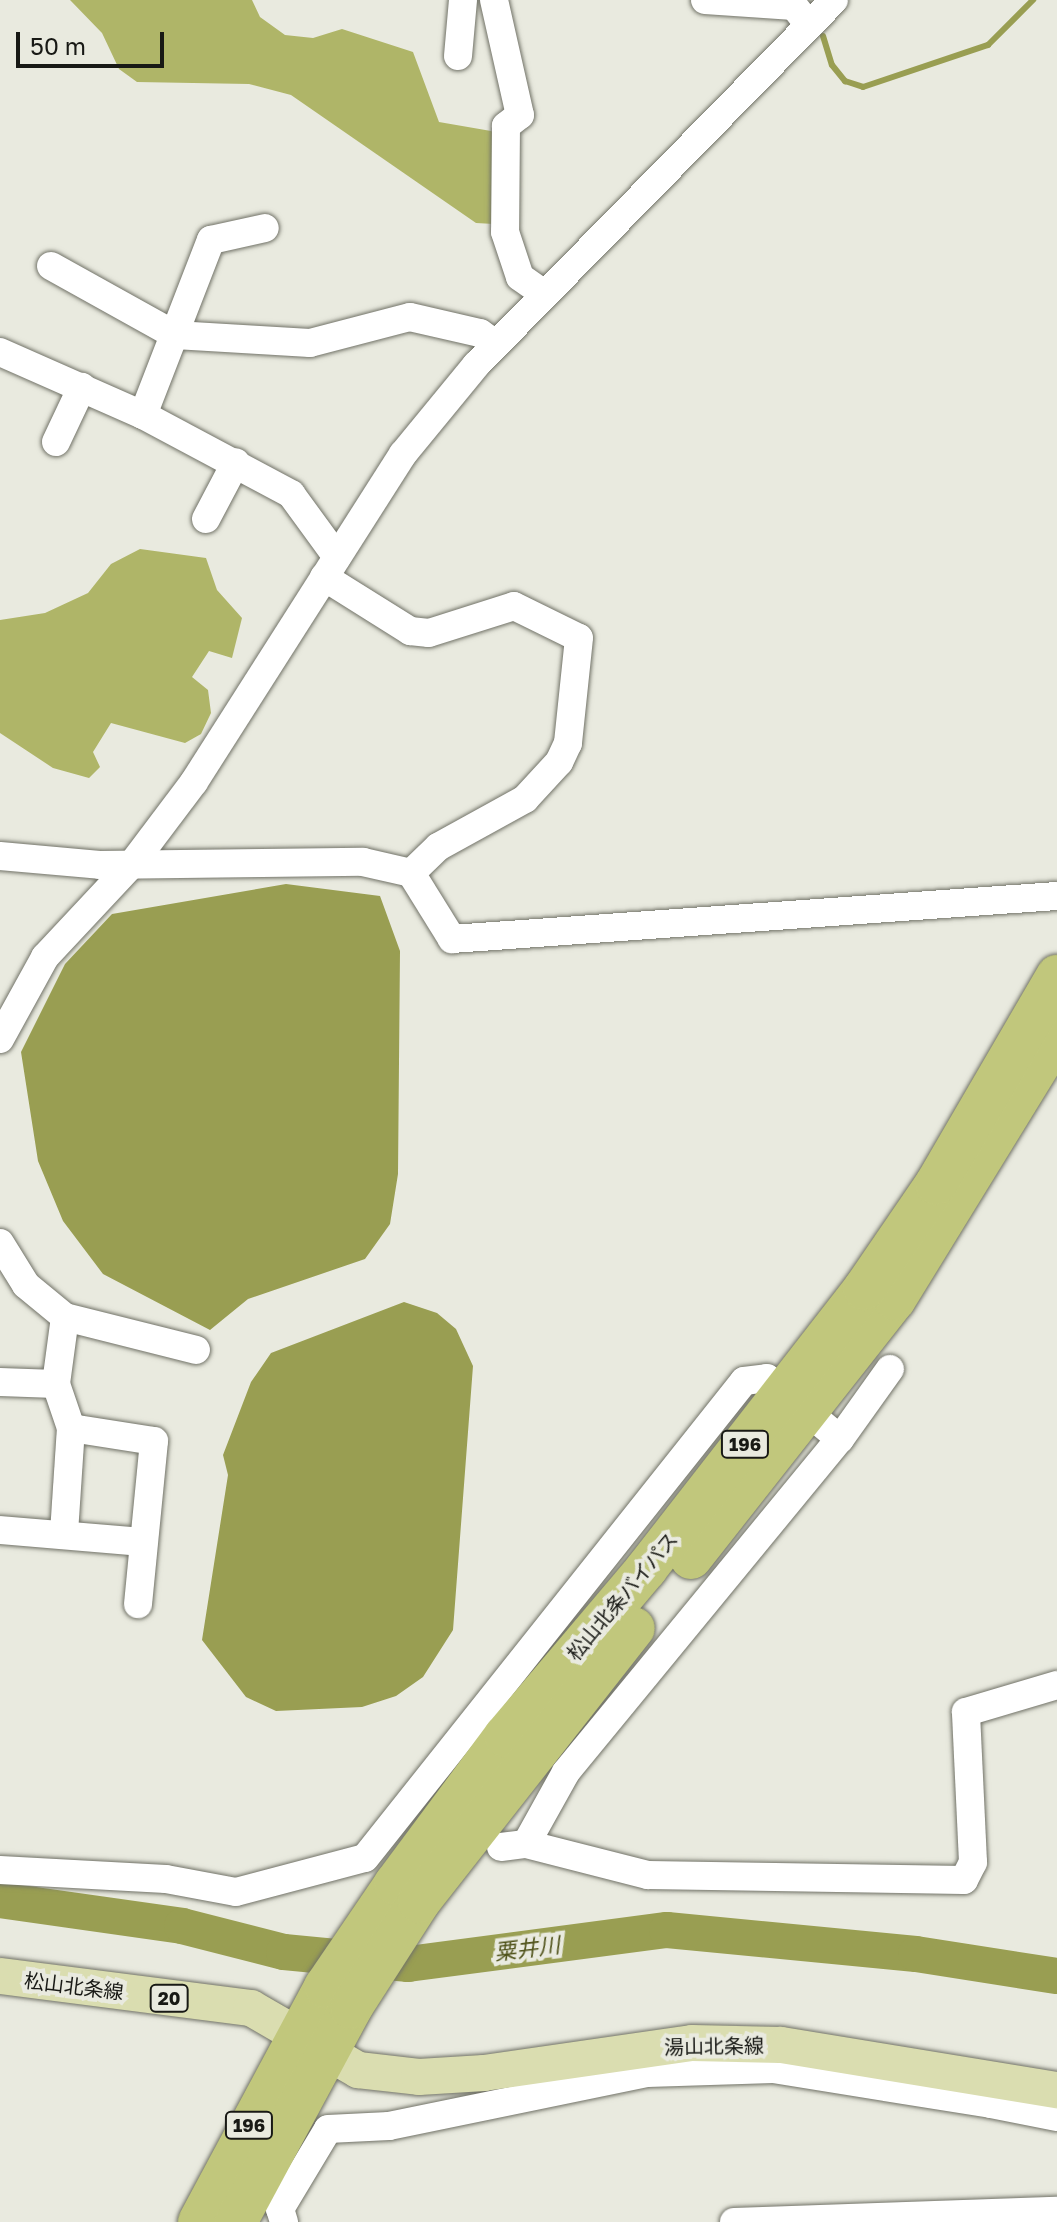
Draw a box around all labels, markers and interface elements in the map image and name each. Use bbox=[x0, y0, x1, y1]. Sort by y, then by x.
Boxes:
scale bar bbox=[20, 16, 168, 66]
text: 50 m bbox=[30, 31, 86, 60]
road number: 196 bbox=[719, 1430, 771, 1458]
street label: 松山北条バイパス bbox=[561, 1527, 683, 1665]
water label: 粟井川 bbox=[493, 1931, 561, 1965]
street label: 松山北条線 bbox=[23, 1968, 125, 2004]
road number: 20 bbox=[149, 1984, 189, 2012]
street label: 湯山北条線 bbox=[664, 2033, 764, 2059]
road number: 196 bbox=[223, 2111, 275, 2139]

